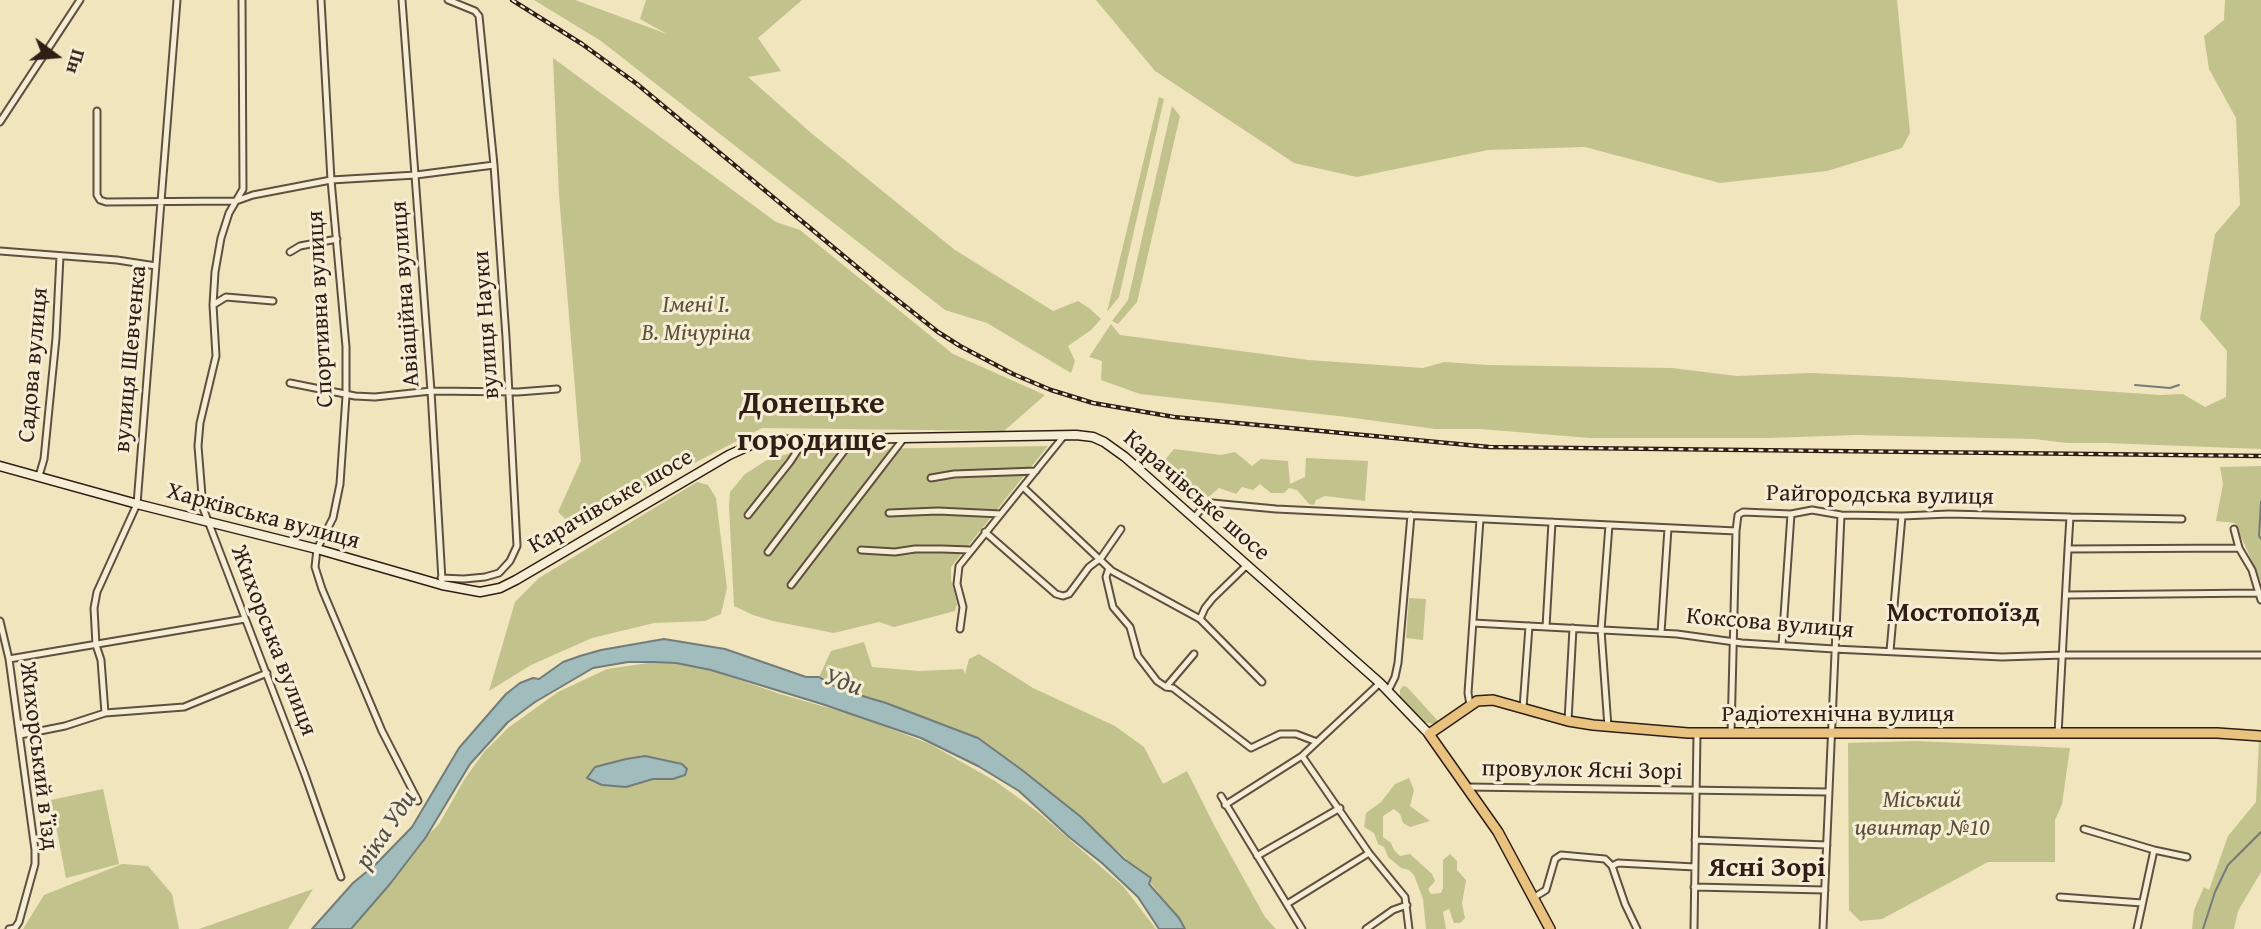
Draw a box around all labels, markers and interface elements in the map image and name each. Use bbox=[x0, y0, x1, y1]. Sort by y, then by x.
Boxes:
north arrow bbox=[21, 21, 91, 91]
text: Пн bbox=[59, 46, 93, 77]
street label: Авіаційна вулиця bbox=[385, 200, 427, 388]
street label: Спортивна вулиця bbox=[301, 210, 341, 408]
street label: вулиця Науки bbox=[467, 250, 507, 400]
street label: вулиця Шевченка bbox=[108, 264, 154, 454]
street label: Садова вулиця bbox=[13, 286, 55, 444]
park label: Імені І. В. Мічуріна bbox=[642, 292, 750, 348]
district label: Донецьке городище bbox=[737, 386, 887, 461]
street label: Карачівське шосе bbox=[1117, 424, 1275, 568]
street label: Карачівське шосе bbox=[524, 443, 698, 561]
street label: Харківська вулиця bbox=[163, 477, 363, 557]
street label: Райгородська вулиця bbox=[1766, 480, 1994, 512]
street label: Жихорська вулиця bbox=[223, 542, 323, 740]
district label: Мостопоїзд bbox=[1886, 597, 2040, 631]
street label: Коксова вулиця bbox=[1685, 602, 1855, 646]
street label: Жихорський в’їзд bbox=[12, 660, 64, 852]
water label: Уди bbox=[820, 662, 866, 704]
street label: Радіотехнічна вулиця bbox=[1722, 701, 1954, 729]
street label: провулок Ясні Зорі bbox=[1481, 755, 1683, 787]
water label: ріка Уди bbox=[349, 785, 425, 875]
park label: Міський цвинтар №10 bbox=[1855, 787, 1989, 843]
district label: Ясні Зорі bbox=[1708, 852, 1826, 886]

